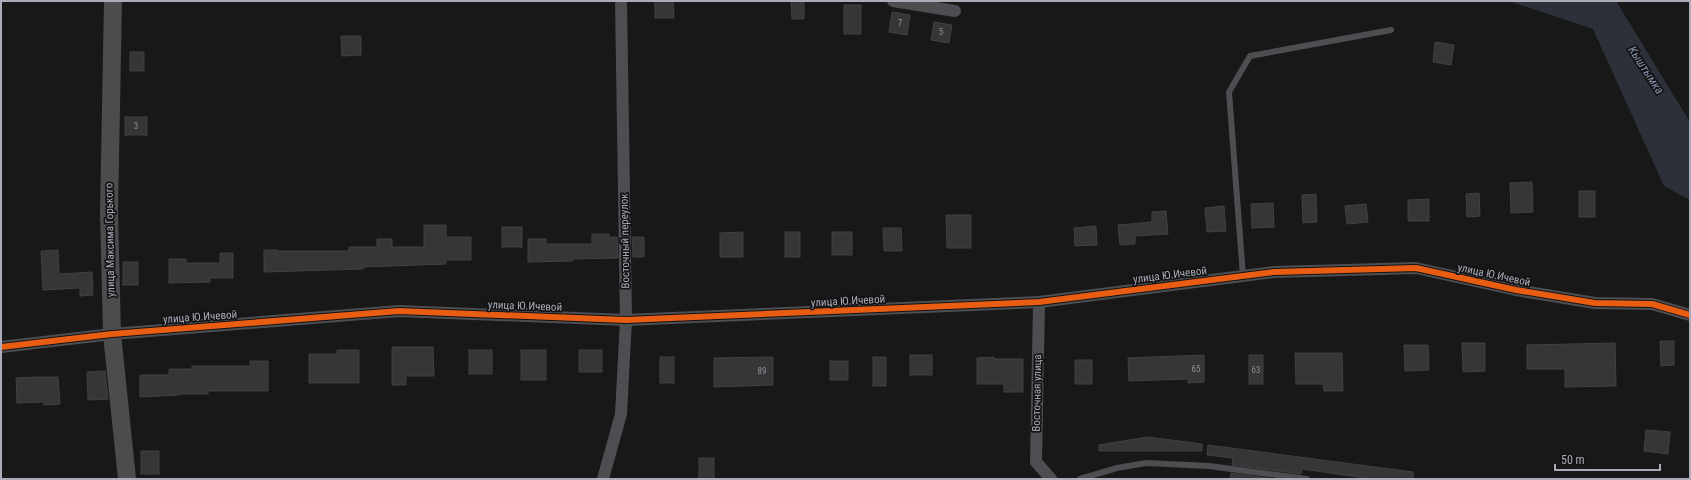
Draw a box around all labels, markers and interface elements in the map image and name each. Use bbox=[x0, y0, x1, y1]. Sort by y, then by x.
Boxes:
house number: 7 bbox=[898, 18, 903, 28]
house number: 5 bbox=[939, 27, 944, 37]
water label: Кыштымка bbox=[1625, 43, 1667, 97]
house number: 3 bbox=[134, 121, 138, 131]
street label: улица Максима Горького bbox=[102, 182, 117, 297]
street label: Восточный переулок bbox=[618, 193, 632, 289]
street label: улица Ю.Ичевой bbox=[1456, 261, 1532, 289]
street label: улица Ю.Ичевой bbox=[1132, 264, 1208, 286]
street label: улица Ю.Ичевой bbox=[811, 293, 885, 309]
street label: улица Ю.Ичевой bbox=[488, 298, 562, 314]
street label: улица Ю.Ичевой bbox=[163, 308, 237, 326]
street label: Восточная улица bbox=[1030, 354, 1044, 432]
house number: 65 bbox=[1192, 364, 1201, 374]
house number: 63 bbox=[1252, 365, 1260, 375]
house number: 89 bbox=[758, 366, 766, 376]
scale bar bbox=[1555, 446, 1660, 472]
text: 50 m bbox=[1561, 453, 1585, 467]

